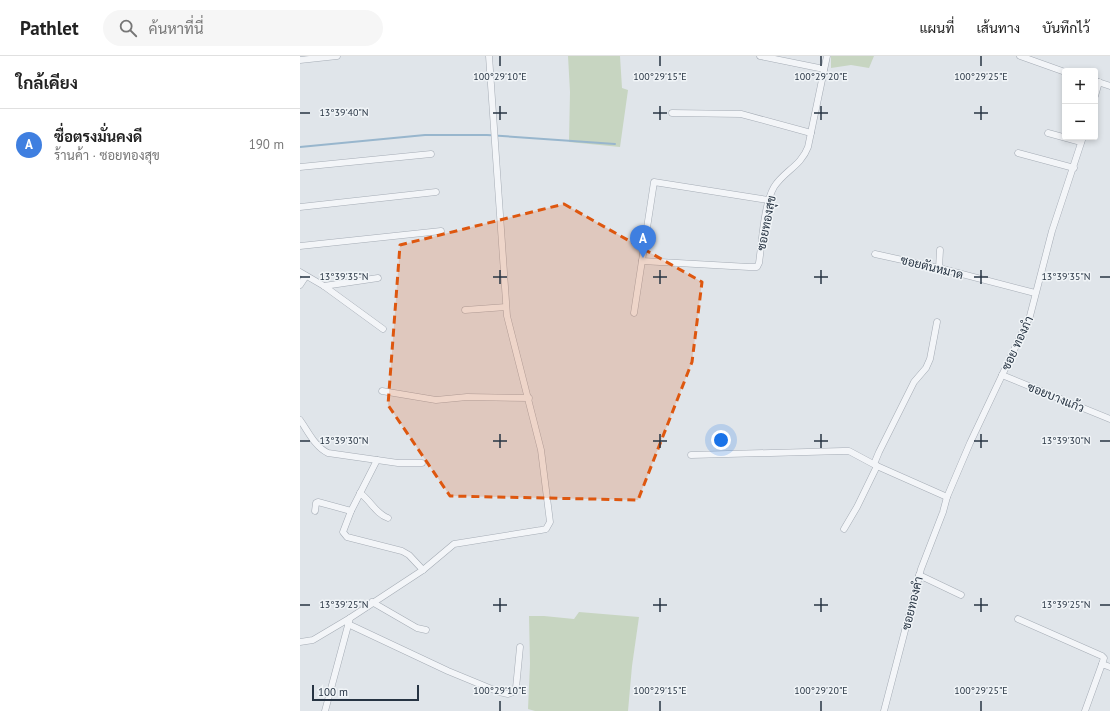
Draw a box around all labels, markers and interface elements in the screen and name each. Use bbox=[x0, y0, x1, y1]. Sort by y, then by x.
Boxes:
search box bbox=[103, 10, 383, 46]
text: Pathlet bbox=[20, 16, 79, 40]
icon: search bbox=[117, 17, 139, 39]
text: ค้นหาที่นี่ bbox=[149, 19, 203, 38]
text: แผนที่ bbox=[919, 19, 954, 37]
text: เส้นทาง bbox=[976, 19, 1020, 37]
text: บันทึกไว้ bbox=[1042, 19, 1090, 37]
map controls bbox=[1062, 68, 1098, 140]
button: + bbox=[1062, 68, 1098, 104]
text: 100°29'10"E bbox=[473, 70, 527, 83]
text: 100°29'15"E bbox=[633, 70, 687, 83]
text: 100°29'20"E bbox=[794, 70, 848, 83]
text: 100°29'25"E bbox=[954, 70, 1008, 83]
text: ใกล้เคียง bbox=[16, 72, 78, 94]
button: − bbox=[1062, 104, 1098, 140]
text: 13°39'40"N bbox=[319, 106, 369, 119]
text: ซื่อตรงมั่นคงดี bbox=[54, 127, 142, 146]
text: A bbox=[25, 136, 33, 153]
text: 190 m bbox=[249, 136, 284, 153]
text: ร้านค้า · ซอยทองสุข bbox=[54, 147, 160, 164]
street label: ซอยทองสุข bbox=[753, 194, 781, 252]
pin: A bbox=[630, 225, 656, 258]
street label: ซอยตันหมาด bbox=[899, 252, 965, 282]
text: 13°39'35"N bbox=[319, 270, 369, 283]
text: 13°39'35"N bbox=[1041, 270, 1091, 283]
street label: ซอย ทองภํา bbox=[998, 314, 1036, 372]
street label: ซอยบางแก้ว bbox=[1025, 379, 1087, 415]
your location bbox=[711, 430, 731, 450]
text: 13°39'30"N bbox=[319, 434, 369, 447]
text: 13°39'30"N bbox=[1041, 434, 1091, 447]
street label: ซอยทองคำ bbox=[898, 575, 926, 631]
text: 13°39'25"N bbox=[319, 598, 369, 611]
text: 13°39'25"N bbox=[1041, 598, 1091, 611]
scale bar bbox=[312, 683, 419, 702]
text: 100°29'10"E bbox=[473, 684, 527, 697]
text: 100°29'15"E bbox=[633, 684, 687, 697]
text: 100°29'20"E bbox=[794, 684, 848, 697]
text: 100°29'25"E bbox=[954, 684, 1008, 697]
text: 100 m bbox=[318, 685, 348, 699]

